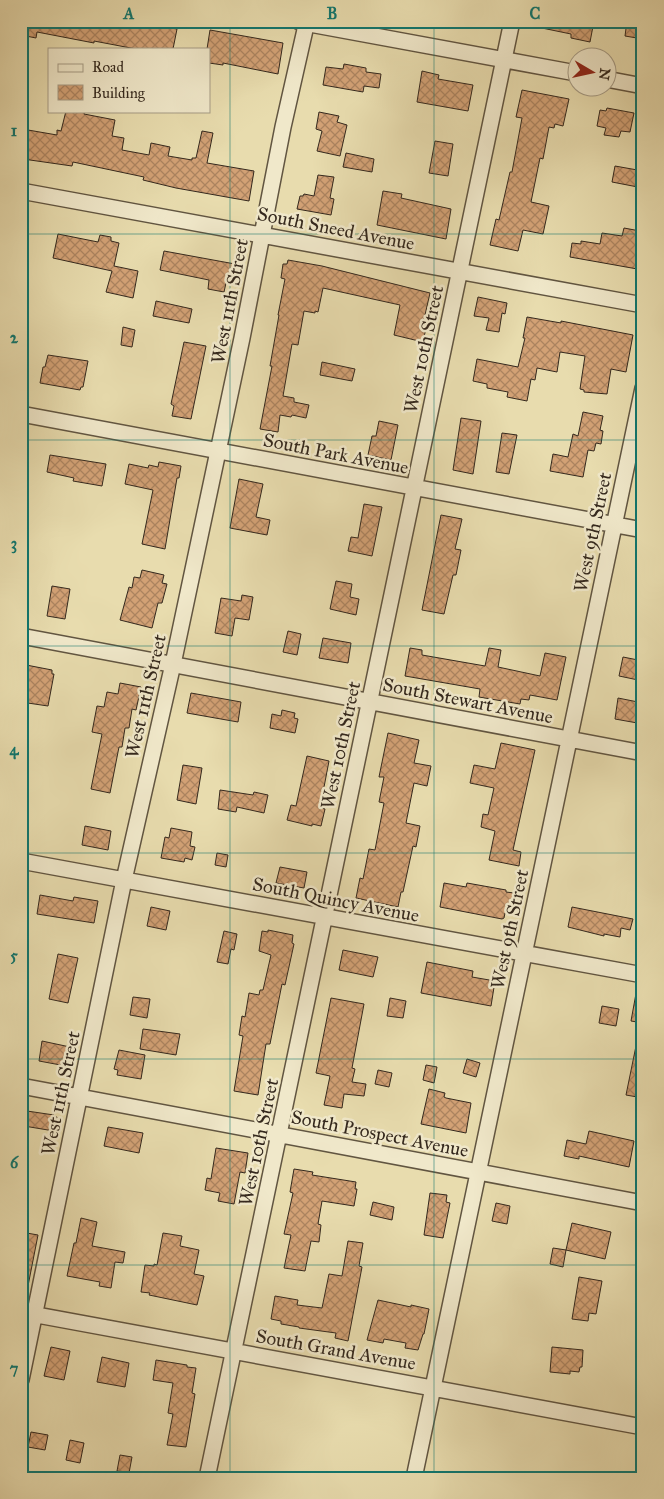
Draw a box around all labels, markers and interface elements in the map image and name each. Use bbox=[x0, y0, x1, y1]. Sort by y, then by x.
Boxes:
text: A bbox=[123, 4, 135, 23]
text: B bbox=[327, 4, 337, 23]
text: C bbox=[530, 4, 541, 23]
legend bbox=[48, 48, 210, 112]
north arrow bbox=[566, 48, 616, 98]
text: Road bbox=[92, 58, 124, 76]
text: N bbox=[595, 67, 614, 81]
text: Building bbox=[92, 84, 146, 102]
text: 1 bbox=[11, 121, 18, 140]
street label: South Sneed Avenue bbox=[255, 202, 417, 255]
street label: West 11th Street bbox=[206, 237, 253, 365]
street label: West 10th Street bbox=[399, 283, 448, 415]
text: 2 bbox=[10, 328, 19, 347]
street label: South Park Avenue bbox=[261, 428, 411, 479]
street label: West 9th Street bbox=[569, 470, 616, 594]
text: 3 bbox=[11, 534, 17, 554]
street label: West 11th Street bbox=[120, 632, 171, 760]
street label: South Stewart Avenue bbox=[381, 673, 555, 728]
street label: West 10th Street bbox=[316, 679, 365, 811]
text: 4 bbox=[10, 740, 20, 760]
street label: West 9th Street bbox=[486, 867, 533, 991]
street label: South Quincy Avenue bbox=[251, 872, 421, 927]
text: 5 bbox=[10, 946, 18, 965]
street label: West 11th Street bbox=[36, 1029, 85, 1157]
street label: West 10th Street bbox=[234, 1076, 283, 1208]
street label: South Prospect Avenue bbox=[289, 1105, 470, 1162]
text: 6 bbox=[10, 1153, 19, 1172]
street label: South Grand Avenue bbox=[254, 1324, 418, 1375]
text: 7 bbox=[10, 1359, 19, 1378]

